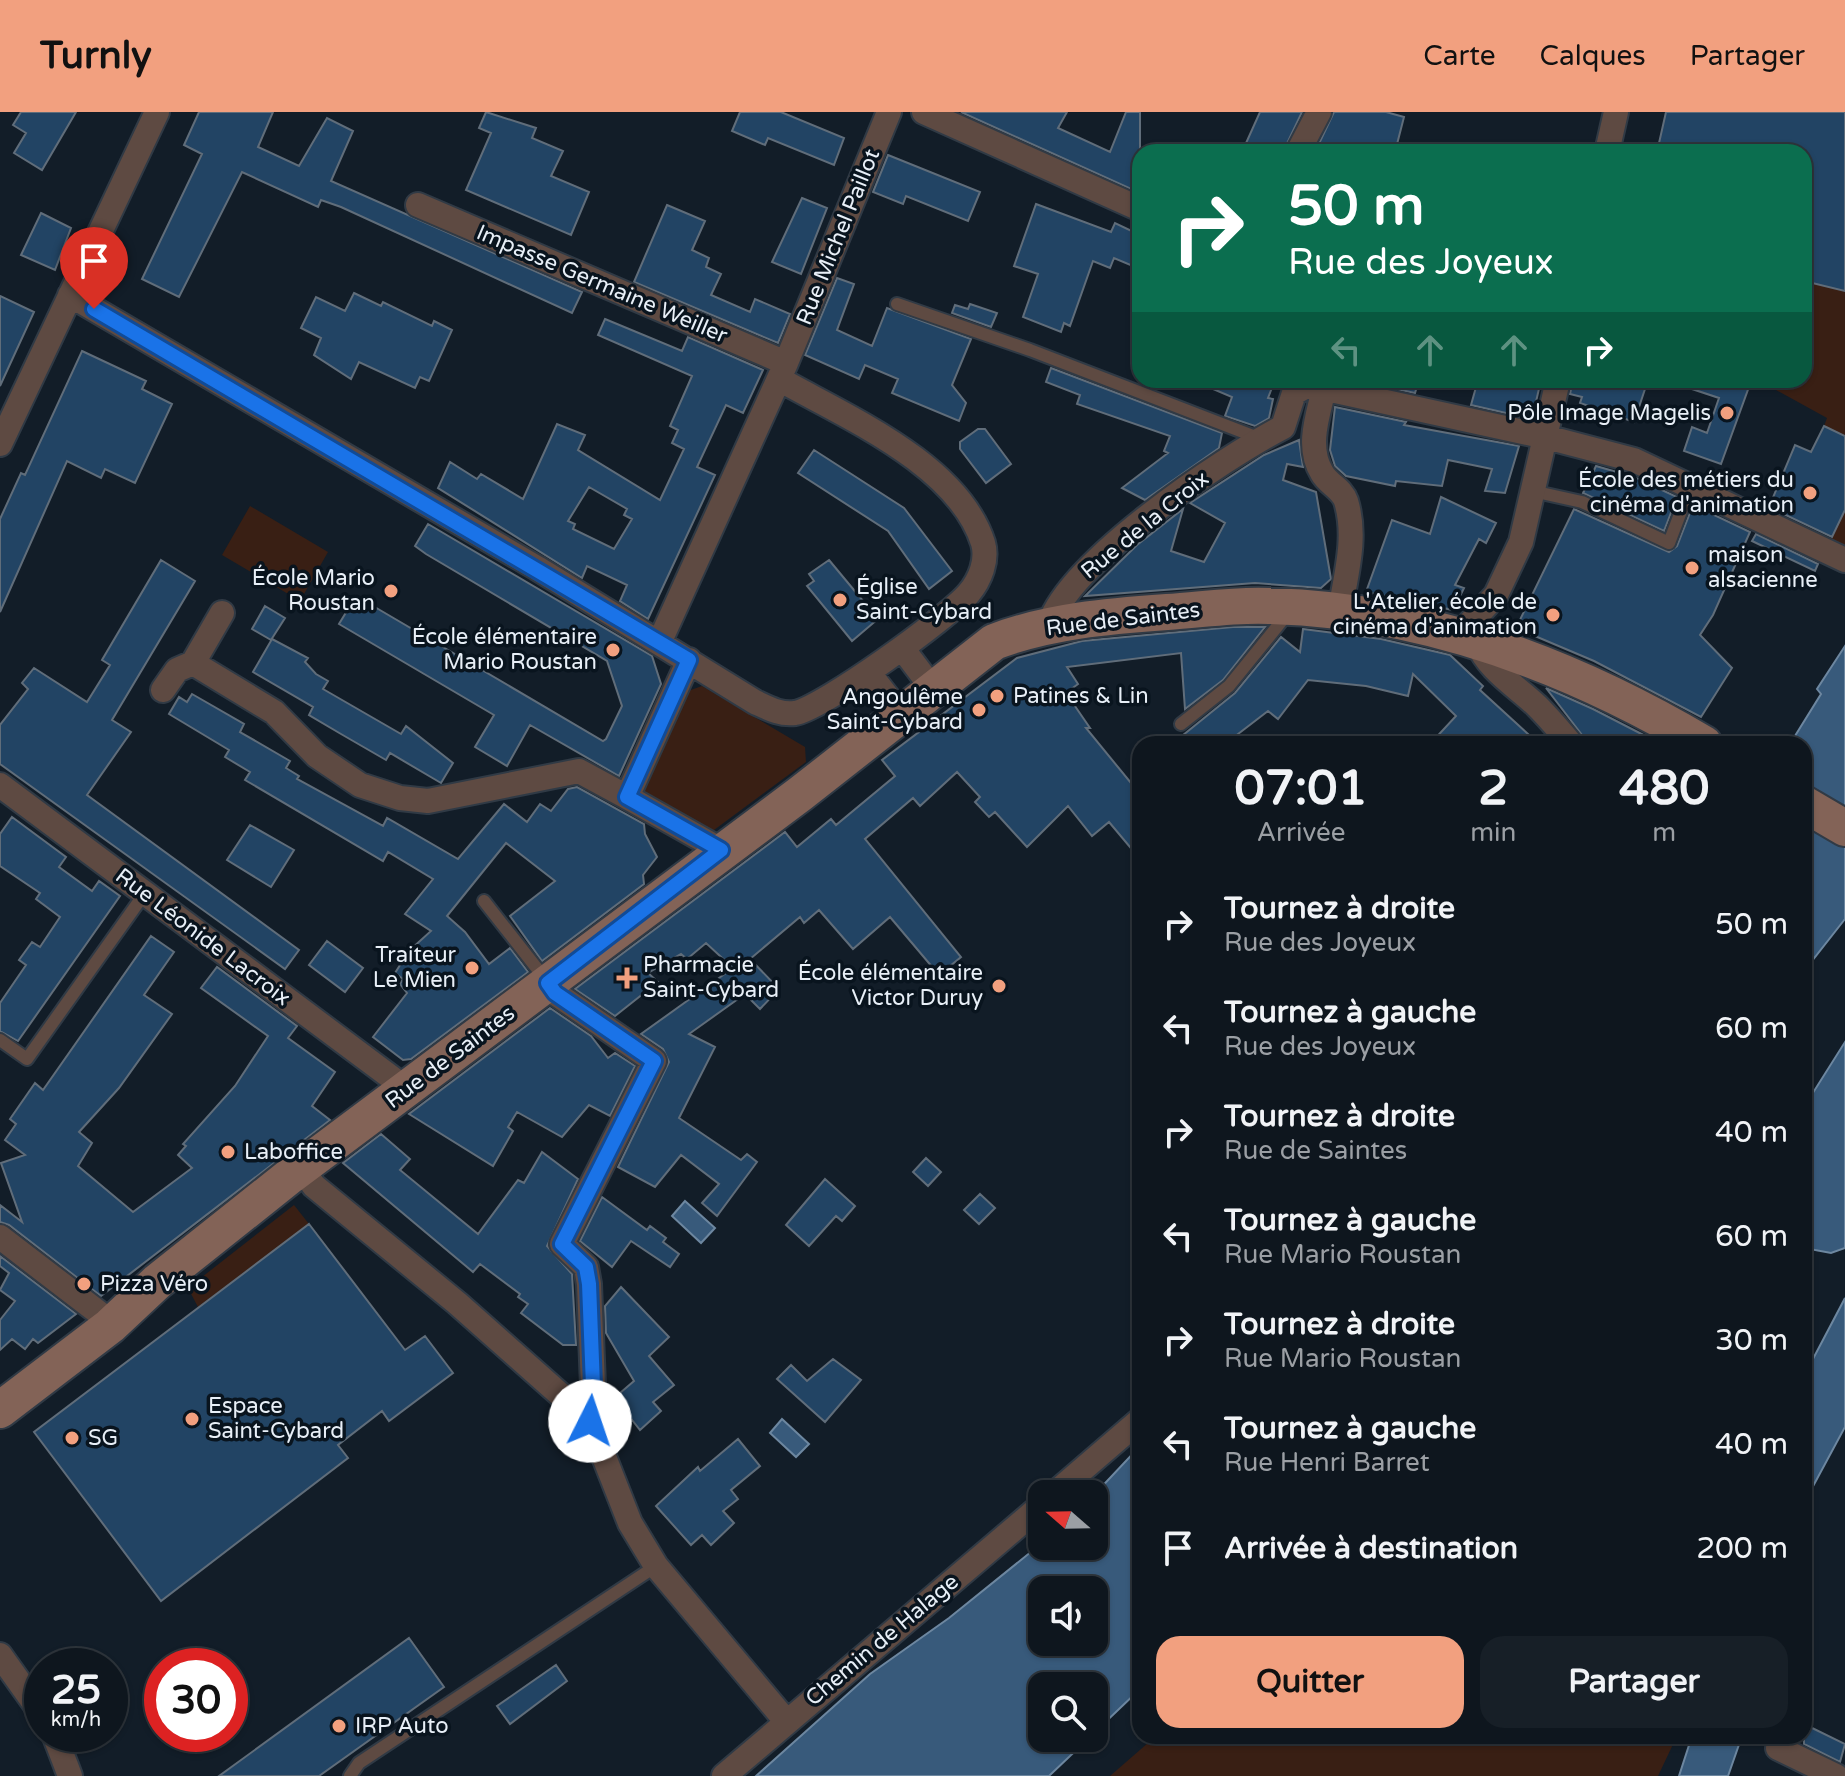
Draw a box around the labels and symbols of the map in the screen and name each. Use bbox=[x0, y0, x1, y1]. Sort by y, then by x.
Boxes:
street label: Rue Michel Paillot bbox=[791, 145, 885, 329]
street label: Impasse Germaine Weiller bbox=[473, 219, 732, 349]
pin bbox=[60, 227, 128, 309]
place label: Pôle Image Magelis bbox=[1507, 400, 1711, 426]
marker: Pôle Image Magelis bbox=[1718, 404, 1736, 422]
street label: Rue de la Croix bbox=[1076, 466, 1214, 584]
place label: École des métiers du cinéma d'animation bbox=[1578, 466, 1794, 518]
marker: École des métiers du cinéma d'animation bbox=[1801, 484, 1819, 502]
place label: maison alsacienne bbox=[1708, 542, 1818, 593]
marker: maison alsacienne bbox=[1683, 559, 1701, 577]
place label: École Mario Roustan bbox=[252, 564, 375, 616]
place label: Église Saint-Cybard bbox=[856, 573, 992, 625]
marker: École Mario Roustan bbox=[382, 582, 400, 600]
place label: L'Atelier, école de cinéma d'animation bbox=[1333, 589, 1537, 640]
marker: Église Saint-Cybard bbox=[831, 591, 849, 609]
street label: Rue de Saintes bbox=[1044, 597, 1202, 641]
marker: L'Atelier, école de cinéma d'animation bbox=[1544, 606, 1562, 624]
place label: École élémentaire Mario Roustan bbox=[412, 623, 597, 675]
marker: École élémentaire Mario Roustan bbox=[604, 641, 622, 659]
place label: Patines & Lin bbox=[1013, 683, 1149, 709]
place label: Angoulême Saint-Cybard bbox=[827, 684, 963, 735]
marker: Patines & Lin bbox=[988, 687, 1006, 705]
marker: Angoulême Saint-Cybard bbox=[970, 701, 988, 719]
street label: Rue Léonide Lacroix bbox=[110, 863, 296, 1011]
place label: Traiteur Le Mien bbox=[373, 942, 457, 993]
place label: Pharmacie Saint-Cybard bbox=[643, 952, 779, 1003]
marker: Traiteur Le Mien bbox=[463, 959, 481, 977]
place label: École élémentaire Victor Duruy bbox=[798, 959, 983, 1011]
marker: Pharmacie Saint-Cybard bbox=[618, 969, 636, 987]
marker: École élémentaire Victor Duruy bbox=[990, 977, 1008, 995]
street label: Rue de Saintes bbox=[380, 1000, 520, 1114]
place label: Laboffice bbox=[244, 1139, 343, 1165]
marker: Laboffice bbox=[219, 1143, 237, 1161]
place label: Pizza Véro bbox=[100, 1271, 208, 1297]
marker: Pizza Véro bbox=[75, 1275, 93, 1293]
position arrow bbox=[548, 1379, 632, 1463]
place label: Espace Saint-Cybard bbox=[208, 1393, 344, 1444]
marker: Espace Saint-Cybard bbox=[183, 1410, 201, 1428]
place label: SG bbox=[88, 1425, 118, 1451]
marker: SG bbox=[63, 1429, 81, 1447]
north arrow bbox=[1028, 1480, 1108, 1560]
street label: Chemin de Halage bbox=[800, 1569, 964, 1711]
speed limit sign: 30 bbox=[144, 1648, 248, 1752]
place label: IRP Auto bbox=[355, 1713, 449, 1739]
marker: IRP Auto bbox=[330, 1717, 348, 1735]

